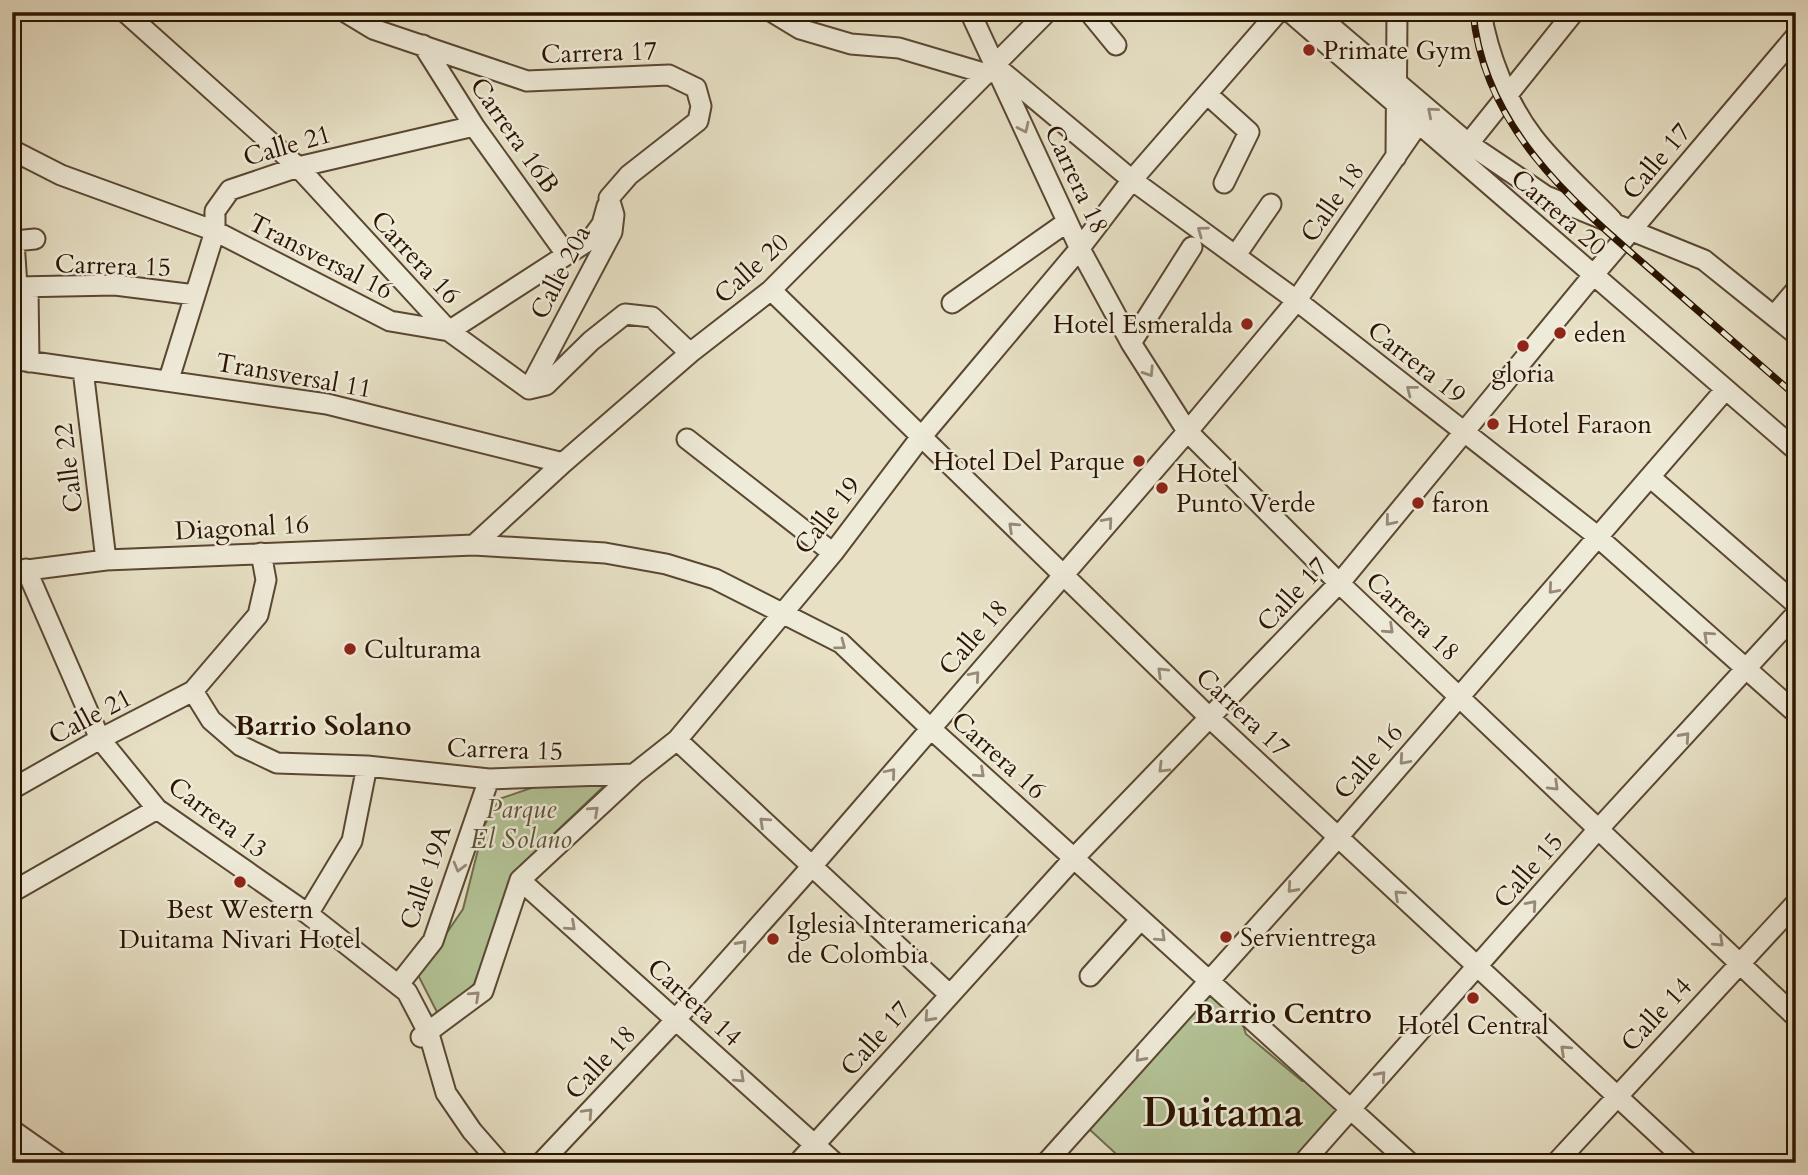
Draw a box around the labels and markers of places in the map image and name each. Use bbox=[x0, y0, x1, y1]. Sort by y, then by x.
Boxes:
place label: Primate Gym bbox=[1323, 33, 1472, 68]
marker: Primate Gym bbox=[1301, 42, 1317, 58]
place label: Hotel Esmeralda bbox=[1053, 307, 1233, 342]
marker: Hotel Esmeralda bbox=[1239, 316, 1255, 332]
place label: eden bbox=[1574, 316, 1626, 351]
marker: eden bbox=[1552, 325, 1568, 341]
marker: gloria bbox=[1515, 338, 1531, 354]
place label: gloria bbox=[1491, 356, 1555, 391]
place label: Hotel Faraon bbox=[1507, 407, 1652, 442]
marker: Hotel Faraon bbox=[1485, 416, 1501, 432]
place label: Hotel Del Parque bbox=[933, 444, 1125, 479]
marker: Hotel Del Parque bbox=[1131, 453, 1147, 469]
place label: Hotel Punto Verde bbox=[1176, 456, 1316, 521]
marker: Hotel Punto Verde bbox=[1154, 480, 1170, 496]
place label: faron bbox=[1432, 486, 1490, 521]
marker: faron bbox=[1410, 495, 1426, 511]
place label: Culturama bbox=[364, 632, 481, 667]
marker: Culturama bbox=[342, 641, 358, 657]
marker: Best Western Duitama Nivari Hotel bbox=[232, 874, 248, 890]
place label: Best Western Duitama Nivari Hotel bbox=[119, 892, 362, 957]
place label: Iglesia Interamericana de Colombia bbox=[787, 907, 1027, 972]
place label: Servientrega bbox=[1240, 920, 1377, 955]
marker: Servientrega bbox=[1218, 929, 1234, 945]
marker: Iglesia Interamericana de Colombia bbox=[765, 931, 781, 947]
marker: Hotel Central bbox=[1465, 990, 1481, 1006]
place label: Hotel Central bbox=[1397, 1008, 1549, 1043]

